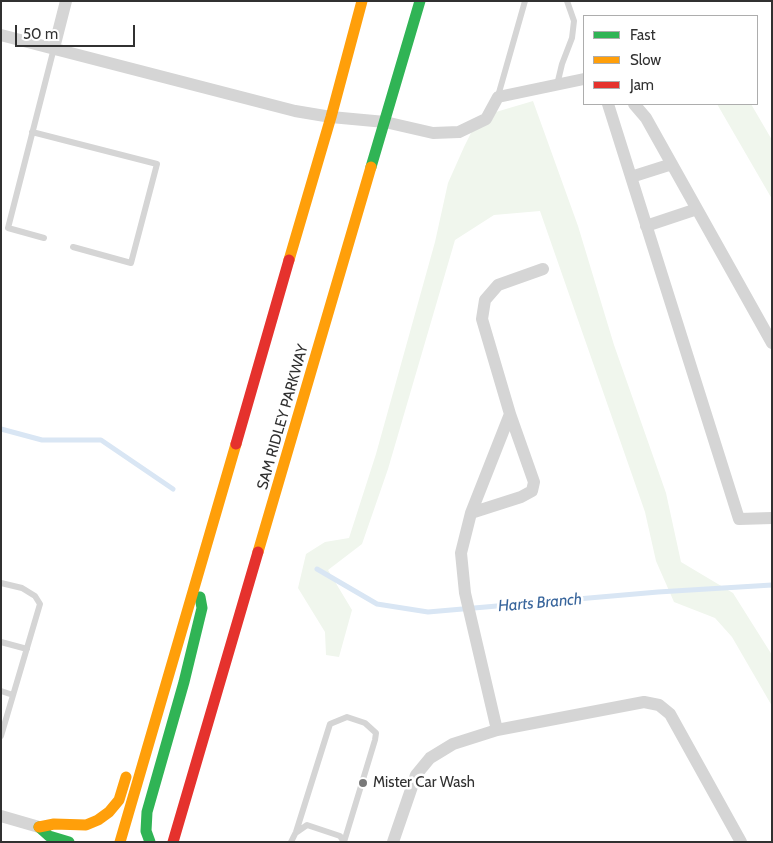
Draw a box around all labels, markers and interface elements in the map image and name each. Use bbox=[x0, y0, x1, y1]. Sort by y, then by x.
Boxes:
scale bar bbox=[18, 15, 138, 47]
legend bbox=[583, 15, 758, 105]
text: 50 m bbox=[23, 25, 58, 43]
text: Fast bbox=[630, 26, 655, 44]
text: Slow bbox=[630, 51, 661, 69]
text: Jam bbox=[630, 76, 654, 94]
street label: SAM RIDLEY PARKWAY bbox=[254, 342, 312, 492]
water label: Harts Branch bbox=[497, 590, 583, 616]
place label: Mister Car Wash bbox=[373, 774, 475, 792]
marker: Mister Car Wash bbox=[357, 777, 369, 789]

